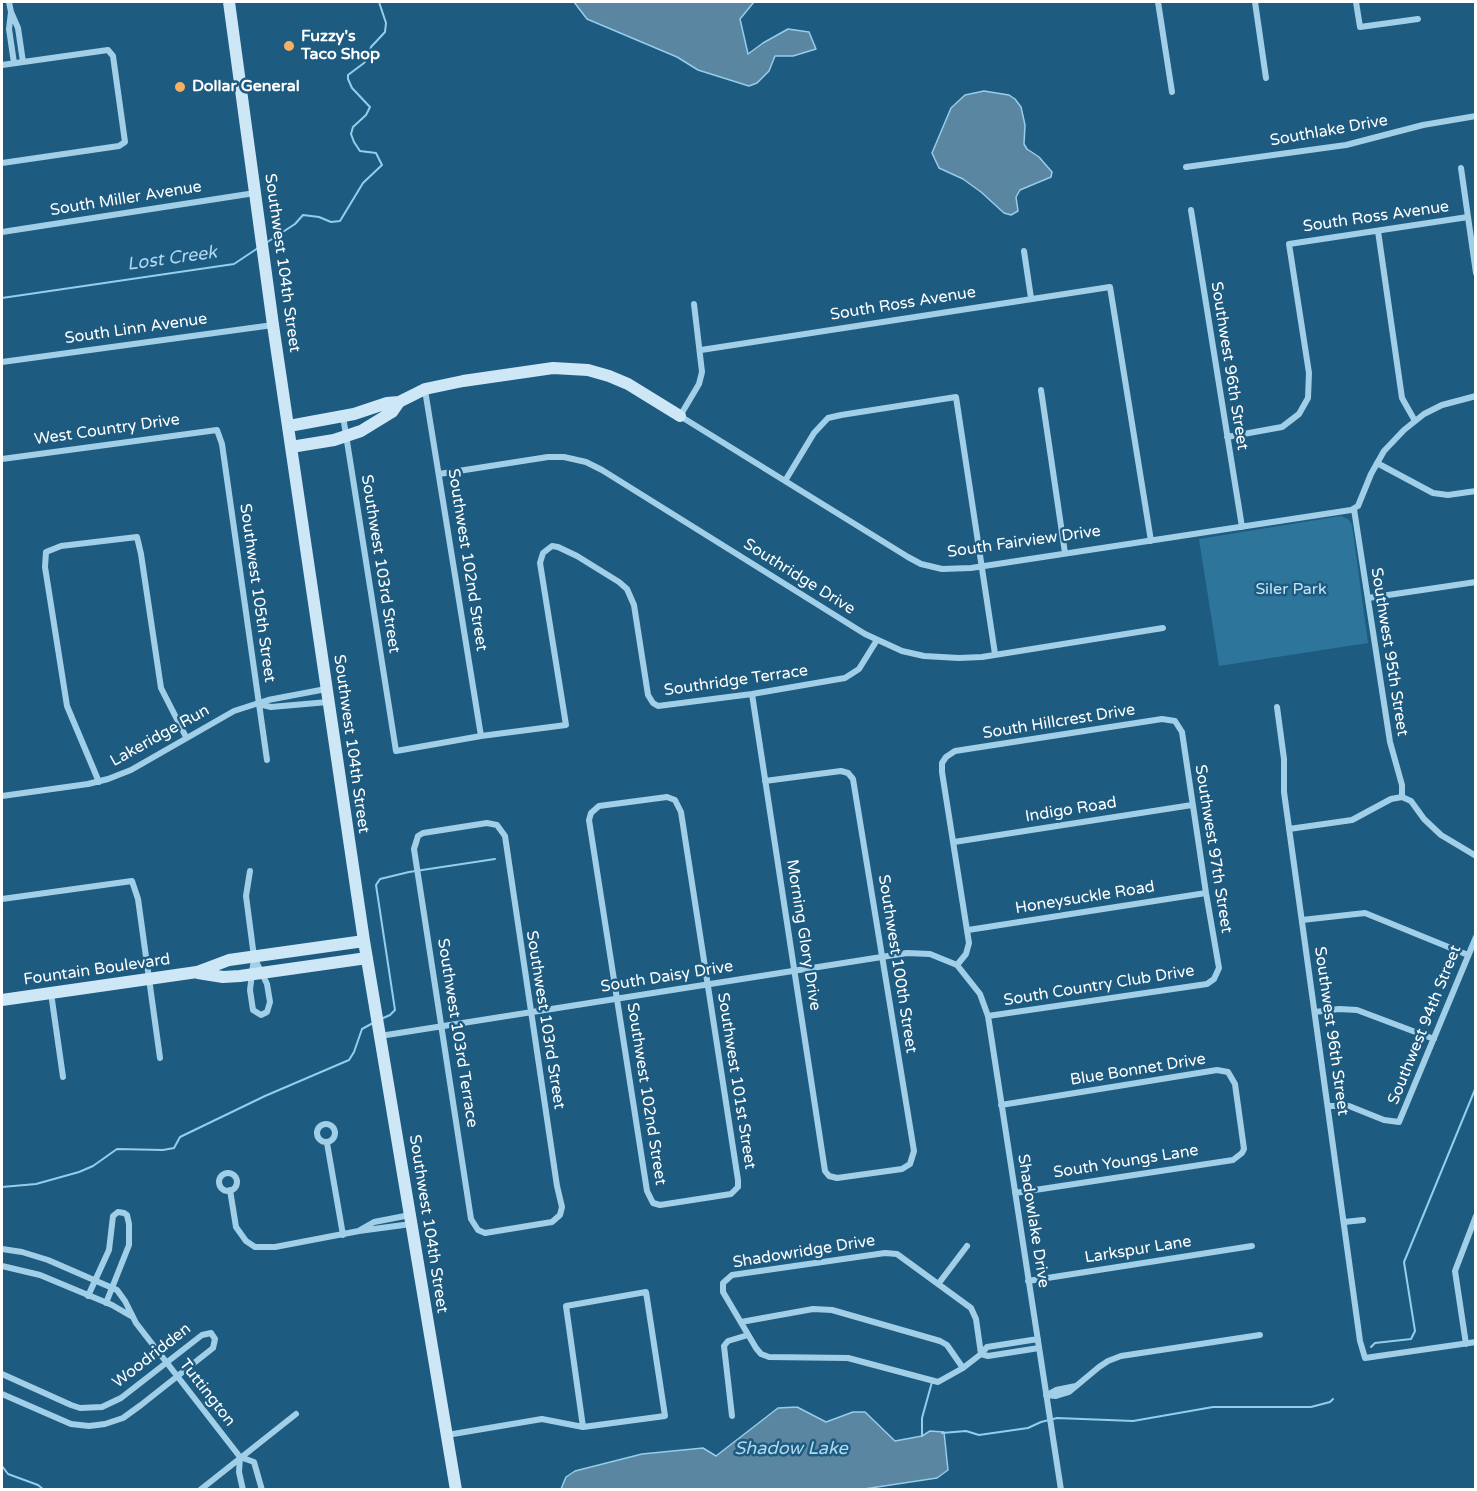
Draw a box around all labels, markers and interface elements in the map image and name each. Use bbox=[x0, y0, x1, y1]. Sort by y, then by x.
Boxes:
place label: Fuzzy's Taco Shop bbox=[301, 27, 380, 65]
marker: Fuzzy's Taco Shop bbox=[282, 39, 296, 53]
place label: Dollar General bbox=[192, 77, 300, 97]
marker: Dollar General bbox=[173, 80, 187, 94]
street label: Southlake Drive bbox=[1269, 111, 1389, 151]
street label: Southwest 104th Street bbox=[260, 172, 304, 354]
street label: South Miller Avenue bbox=[49, 178, 203, 220]
street label: South Ross Avenue bbox=[1302, 197, 1450, 237]
water label: Lost Creek bbox=[126, 242, 218, 276]
street label: Southwest 96th Street bbox=[1206, 280, 1252, 452]
street label: South Ross Avenue bbox=[829, 283, 977, 325]
street label: South Linn Avenue bbox=[64, 310, 208, 348]
street label: West Country Drive bbox=[33, 410, 181, 450]
street label: Southwest 102nd Street bbox=[443, 467, 491, 653]
street label: Southwest 103rd Street bbox=[356, 473, 404, 655]
street label: Southwest 105th Street bbox=[235, 502, 279, 684]
street label: South Fairview Drive bbox=[946, 522, 1102, 562]
street label: Southridge Drive bbox=[740, 535, 858, 619]
street label: Southwest 95th Street bbox=[1366, 566, 1412, 738]
park label: Siler Park bbox=[1255, 580, 1327, 600]
street label: Southwest 104th Street bbox=[329, 653, 373, 835]
street label: Southridge Terrace bbox=[663, 661, 809, 701]
street label: South Hillcrest Drive bbox=[981, 700, 1137, 744]
street label: Lakeridge Run bbox=[107, 701, 213, 771]
street label: Southwest 97th Street bbox=[1190, 763, 1236, 935]
street label: Indigo Road bbox=[1024, 793, 1118, 827]
street label: Morning Glory Drive bbox=[782, 858, 824, 1012]
street label: Southwest 100th Street bbox=[873, 873, 921, 1055]
street label: Honeysuckle Road bbox=[1014, 877, 1156, 919]
street label: Southwest 103rd Street bbox=[521, 929, 569, 1111]
street label: Southwest 103rd Terrace bbox=[433, 937, 481, 1129]
street label: Southwest 94th Street bbox=[1384, 942, 1466, 1108]
street label: Southwest 96th Street bbox=[1310, 945, 1352, 1117]
street label: Fountain Boulevard bbox=[22, 950, 172, 990]
street label: South Daisy Drive bbox=[599, 957, 735, 997]
street label: South Country Club Drive bbox=[1002, 961, 1196, 1011]
street label: Southwest 101st Street bbox=[713, 991, 759, 1171]
street label: Southwest 102nd Street bbox=[622, 1001, 670, 1187]
street label: Blue Bonnet Drive bbox=[1069, 1050, 1207, 1090]
street label: Southwest 104th Street bbox=[404, 1133, 452, 1315]
street label: South Youngs Lane bbox=[1052, 1141, 1200, 1183]
street label: Shadowlake Drive bbox=[1013, 1153, 1053, 1289]
street label: Shadowridge Drive bbox=[731, 1231, 877, 1273]
street label: Larkspur Lane bbox=[1083, 1232, 1193, 1268]
street label: Woodridden bbox=[109, 1319, 195, 1393]
street label: Tuttington bbox=[175, 1356, 239, 1430]
water label: Shadow Lake bbox=[734, 1438, 848, 1460]

